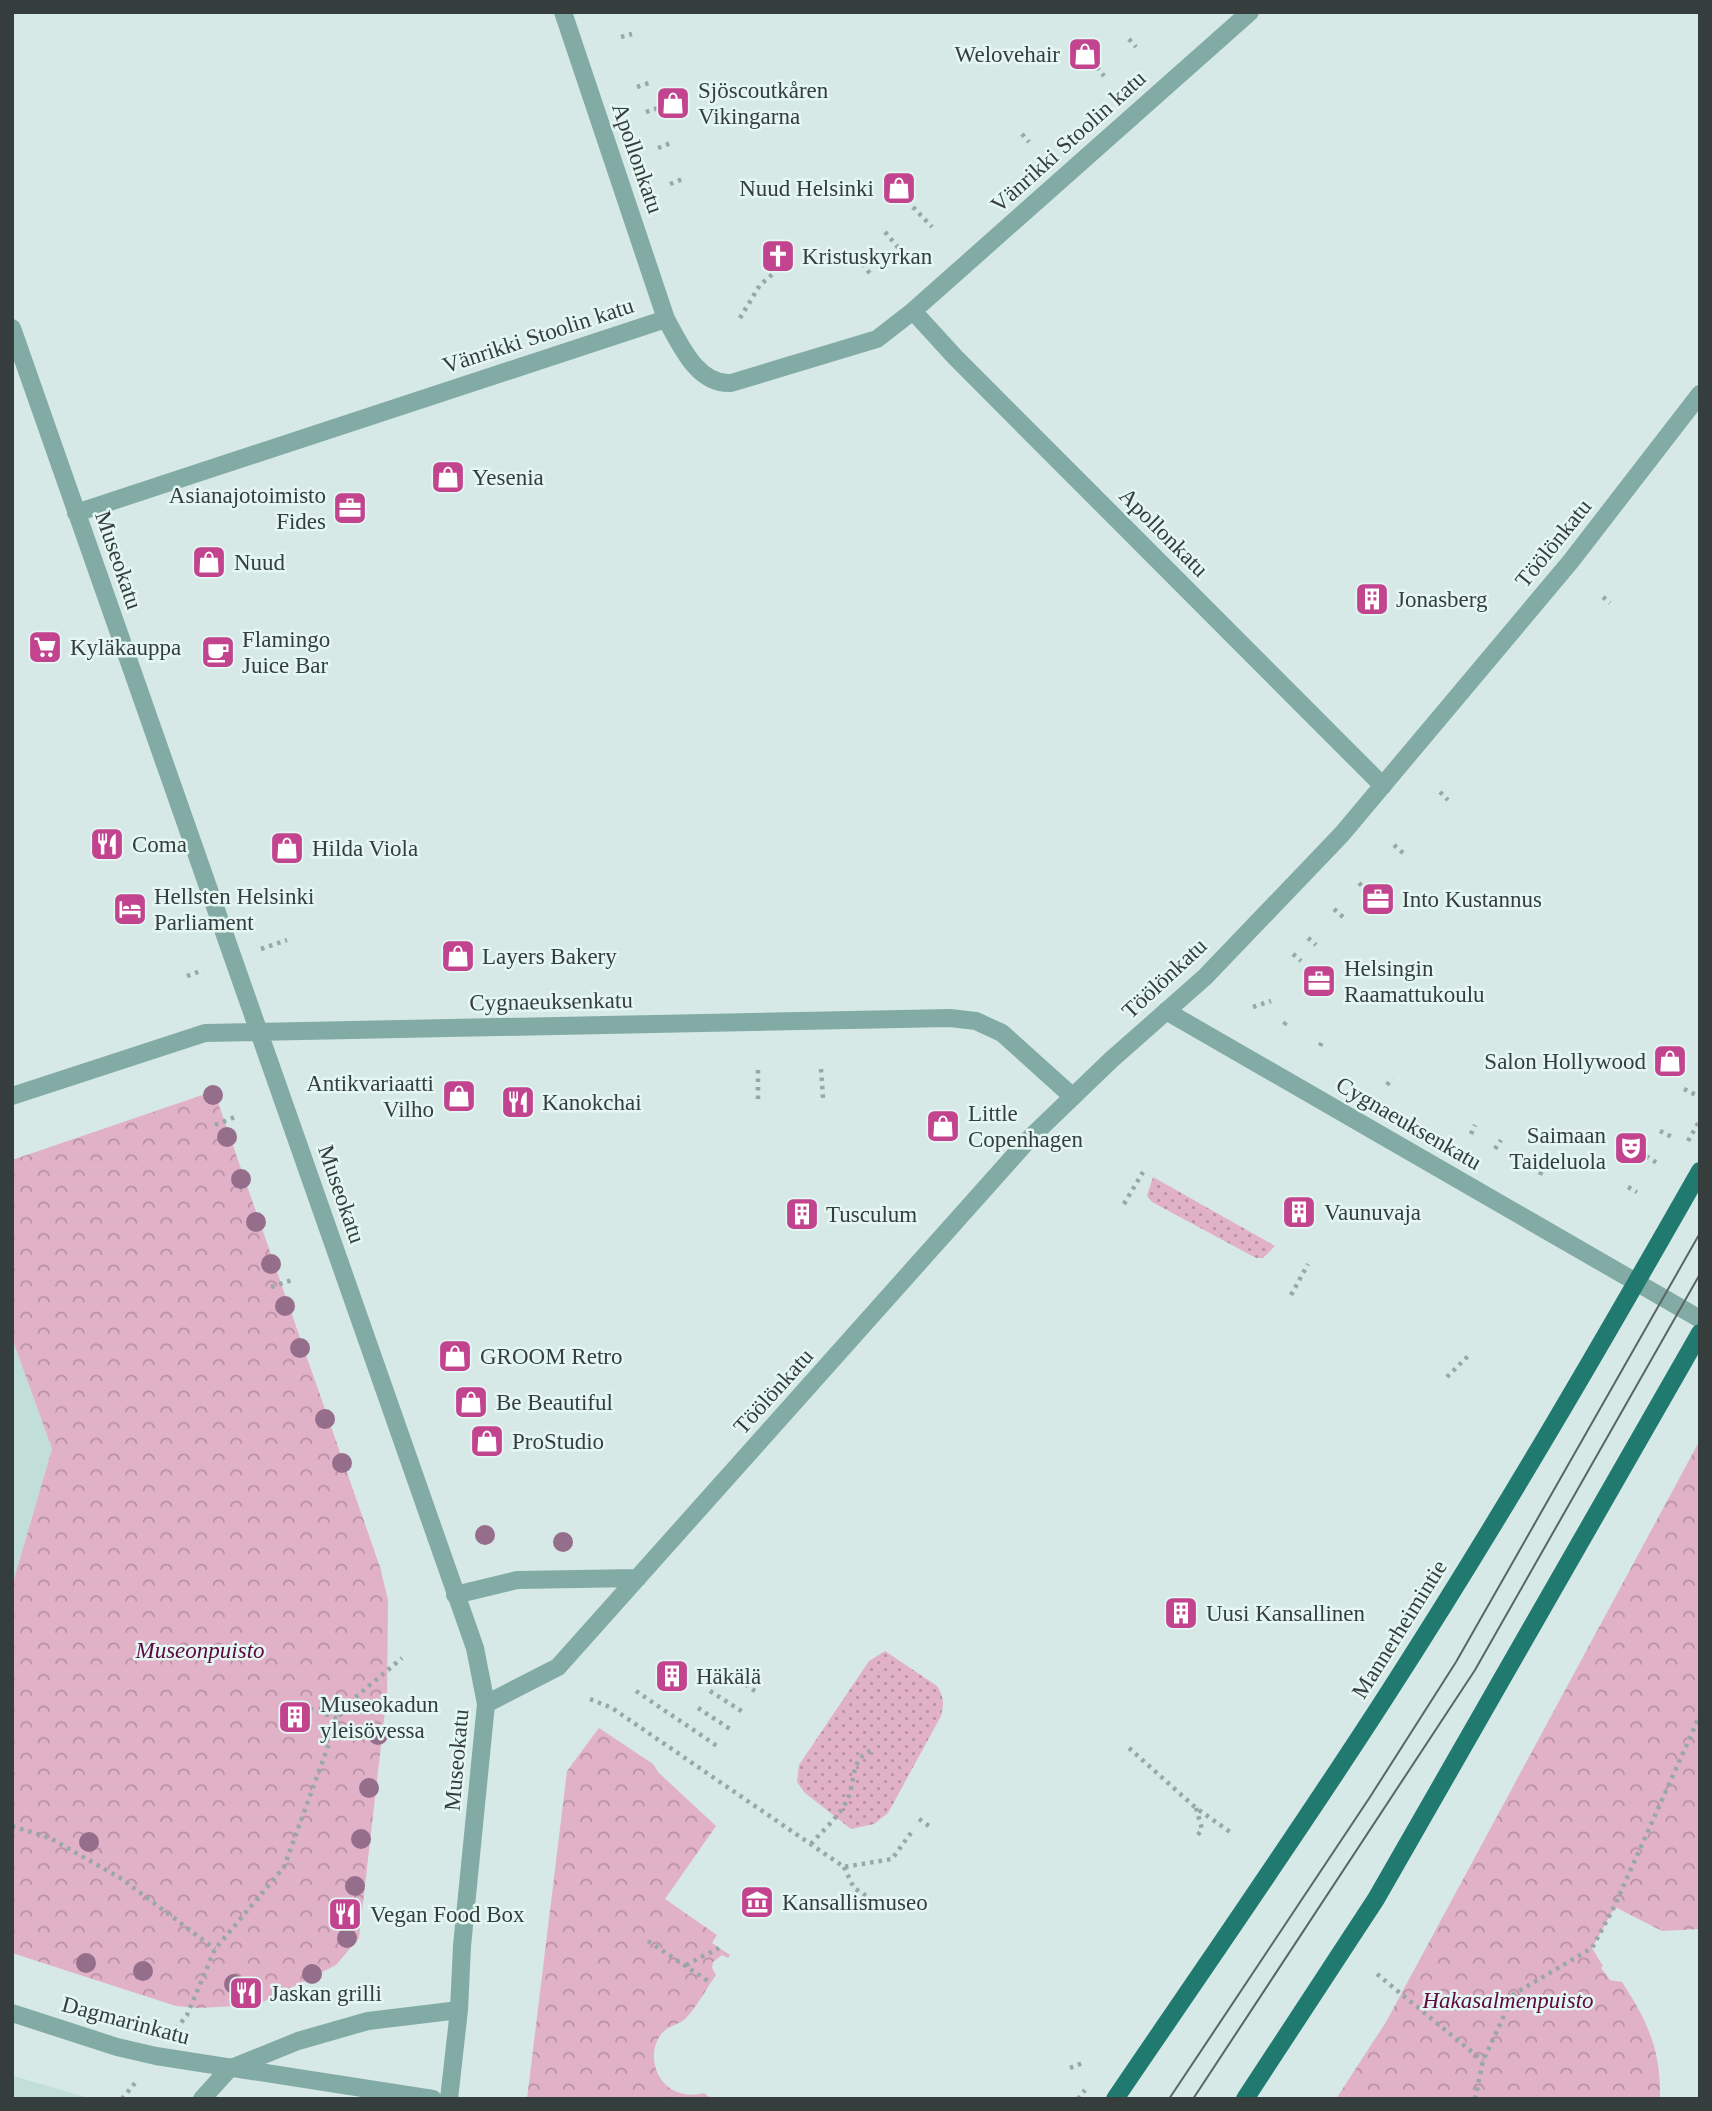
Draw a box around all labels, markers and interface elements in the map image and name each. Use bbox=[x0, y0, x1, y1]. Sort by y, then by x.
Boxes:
shop icon: Welovehair bbox=[1066, 35, 1104, 73]
place label: Welovehair bbox=[955, 42, 1060, 67]
street label: Vänrikki Stoolin katu bbox=[986, 65, 1151, 217]
place label: Sjöscoutkåren Vikingarna bbox=[698, 78, 829, 129]
shop icon: Sjöscoutkåren Vikingarna bbox=[654, 84, 692, 122]
street label: Apollonkatu bbox=[607, 100, 668, 217]
shop icon: Nuud Helsinki bbox=[880, 169, 918, 207]
place label: Nuud Helsinki bbox=[739, 176, 874, 201]
church icon: Kristuskyrkan bbox=[759, 237, 797, 275]
place label: Kristuskyrkan bbox=[802, 244, 933, 269]
street label: Vänrikki Stoolin katu bbox=[440, 293, 637, 378]
shop icon: Yesenia bbox=[429, 458, 467, 496]
place label: Yesenia bbox=[472, 465, 544, 490]
place label: Asianajotoimisto Fides bbox=[169, 483, 326, 534]
street label: Apollonkatu bbox=[1114, 483, 1213, 582]
office icon: Asianajotoimisto Fides bbox=[331, 489, 369, 527]
street label: Töölönkatu bbox=[1510, 494, 1597, 592]
street label: Museokatu bbox=[90, 508, 147, 613]
shop icon: Nuud bbox=[190, 543, 228, 581]
place label: Nuud bbox=[234, 550, 286, 575]
building icon: Jonasberg bbox=[1353, 580, 1391, 618]
place label: Jonasberg bbox=[1396, 587, 1488, 612]
place label: Flamingo Juice Bar bbox=[242, 627, 330, 678]
supermarket icon: Kyläkauppa bbox=[26, 628, 64, 666]
cafe icon: Flamingo Juice Bar bbox=[199, 633, 237, 671]
place label: Kyläkauppa bbox=[70, 635, 181, 660]
restaurant icon: Coma bbox=[88, 825, 126, 863]
shop icon: Hilda Viola bbox=[268, 829, 306, 867]
place label: Coma bbox=[132, 832, 187, 857]
place label: Hilda Viola bbox=[312, 836, 418, 861]
office icon: Into Kustannus bbox=[1359, 880, 1397, 918]
place label: Hellsten Helsinki Parliament bbox=[154, 884, 314, 935]
place label: Into Kustannus bbox=[1402, 887, 1542, 912]
hotel icon: Hellsten Helsinki Parliament bbox=[111, 890, 149, 928]
street label: Töölönkatu bbox=[1117, 933, 1212, 1024]
shop icon: Layers Bakery bbox=[439, 937, 477, 975]
place label: Layers Bakery bbox=[482, 944, 617, 969]
place label: Helsingin Raamattukoulu bbox=[1344, 956, 1485, 1007]
office icon: Helsingin Raamattukoulu bbox=[1300, 962, 1338, 1000]
street label: Cygnaeuksenkatu bbox=[469, 988, 633, 1015]
shop icon: Salon Hollywood bbox=[1651, 1042, 1689, 1080]
place label: Salon Hollywood bbox=[1484, 1049, 1646, 1074]
place label: Antikvariaatti Vilho bbox=[306, 1071, 434, 1122]
street label: Cygnaeuksenkatu bbox=[1332, 1072, 1486, 1175]
shop icon: Antikvariaatti Vilho bbox=[440, 1077, 478, 1115]
restaurant icon: Kanokchai bbox=[499, 1083, 537, 1121]
place label: Kanokchai bbox=[542, 1090, 642, 1115]
place label: Little Copenhagen bbox=[968, 1101, 1083, 1152]
shop icon: Little Copenhagen bbox=[924, 1107, 962, 1145]
place label: Saimaan Taideluola bbox=[1509, 1123, 1606, 1174]
theatre icon: Saimaan Taideluola bbox=[1612, 1129, 1650, 1167]
street label: Museokatu bbox=[313, 1142, 370, 1247]
building icon: Vaunuvaja bbox=[1280, 1193, 1318, 1231]
building icon: Tusculum bbox=[783, 1195, 821, 1233]
place label: Vaunuvaja bbox=[1324, 1200, 1421, 1225]
place label: Tusculum bbox=[826, 1202, 917, 1227]
shop icon: GROOM Retro bbox=[436, 1337, 474, 1375]
street label: Töölönkatu bbox=[729, 1343, 818, 1439]
place label: GROOM Retro bbox=[480, 1344, 622, 1369]
shop icon: Be Beautiful bbox=[452, 1383, 490, 1421]
place label: Be Beautiful bbox=[496, 1390, 613, 1415]
shop icon: ProStudio bbox=[468, 1422, 506, 1460]
place label: ProStudio bbox=[512, 1429, 604, 1454]
street label: Mannerheimintie bbox=[1347, 1555, 1452, 1703]
building icon: Uusi Kansallinen bbox=[1162, 1594, 1200, 1632]
place label: Uusi Kansallinen bbox=[1206, 1601, 1366, 1626]
park label: Museonpuisto bbox=[134, 1638, 265, 1663]
building icon: Häkälä bbox=[653, 1657, 691, 1695]
place label: Häkälä bbox=[696, 1664, 761, 1689]
place label: Museokadun yleisövessa bbox=[320, 1692, 439, 1743]
building icon: Museokadun yleisövessa bbox=[276, 1698, 314, 1736]
street label: Museokatu bbox=[440, 1708, 473, 1812]
museum icon: Kansallismuseo bbox=[738, 1883, 776, 1921]
place label: Kansallismuseo bbox=[782, 1890, 928, 1915]
restaurant icon: Vegan Food Box bbox=[326, 1895, 364, 1933]
place label: Vegan Food Box bbox=[370, 1902, 525, 1927]
restaurant icon: Jaskan grilli bbox=[227, 1974, 265, 2012]
place label: Jaskan grilli bbox=[270, 1981, 382, 2006]
park label: Hakasalmenpuisto bbox=[1421, 1988, 1594, 2013]
street label: Dagmarinkatu bbox=[59, 1991, 193, 2050]

